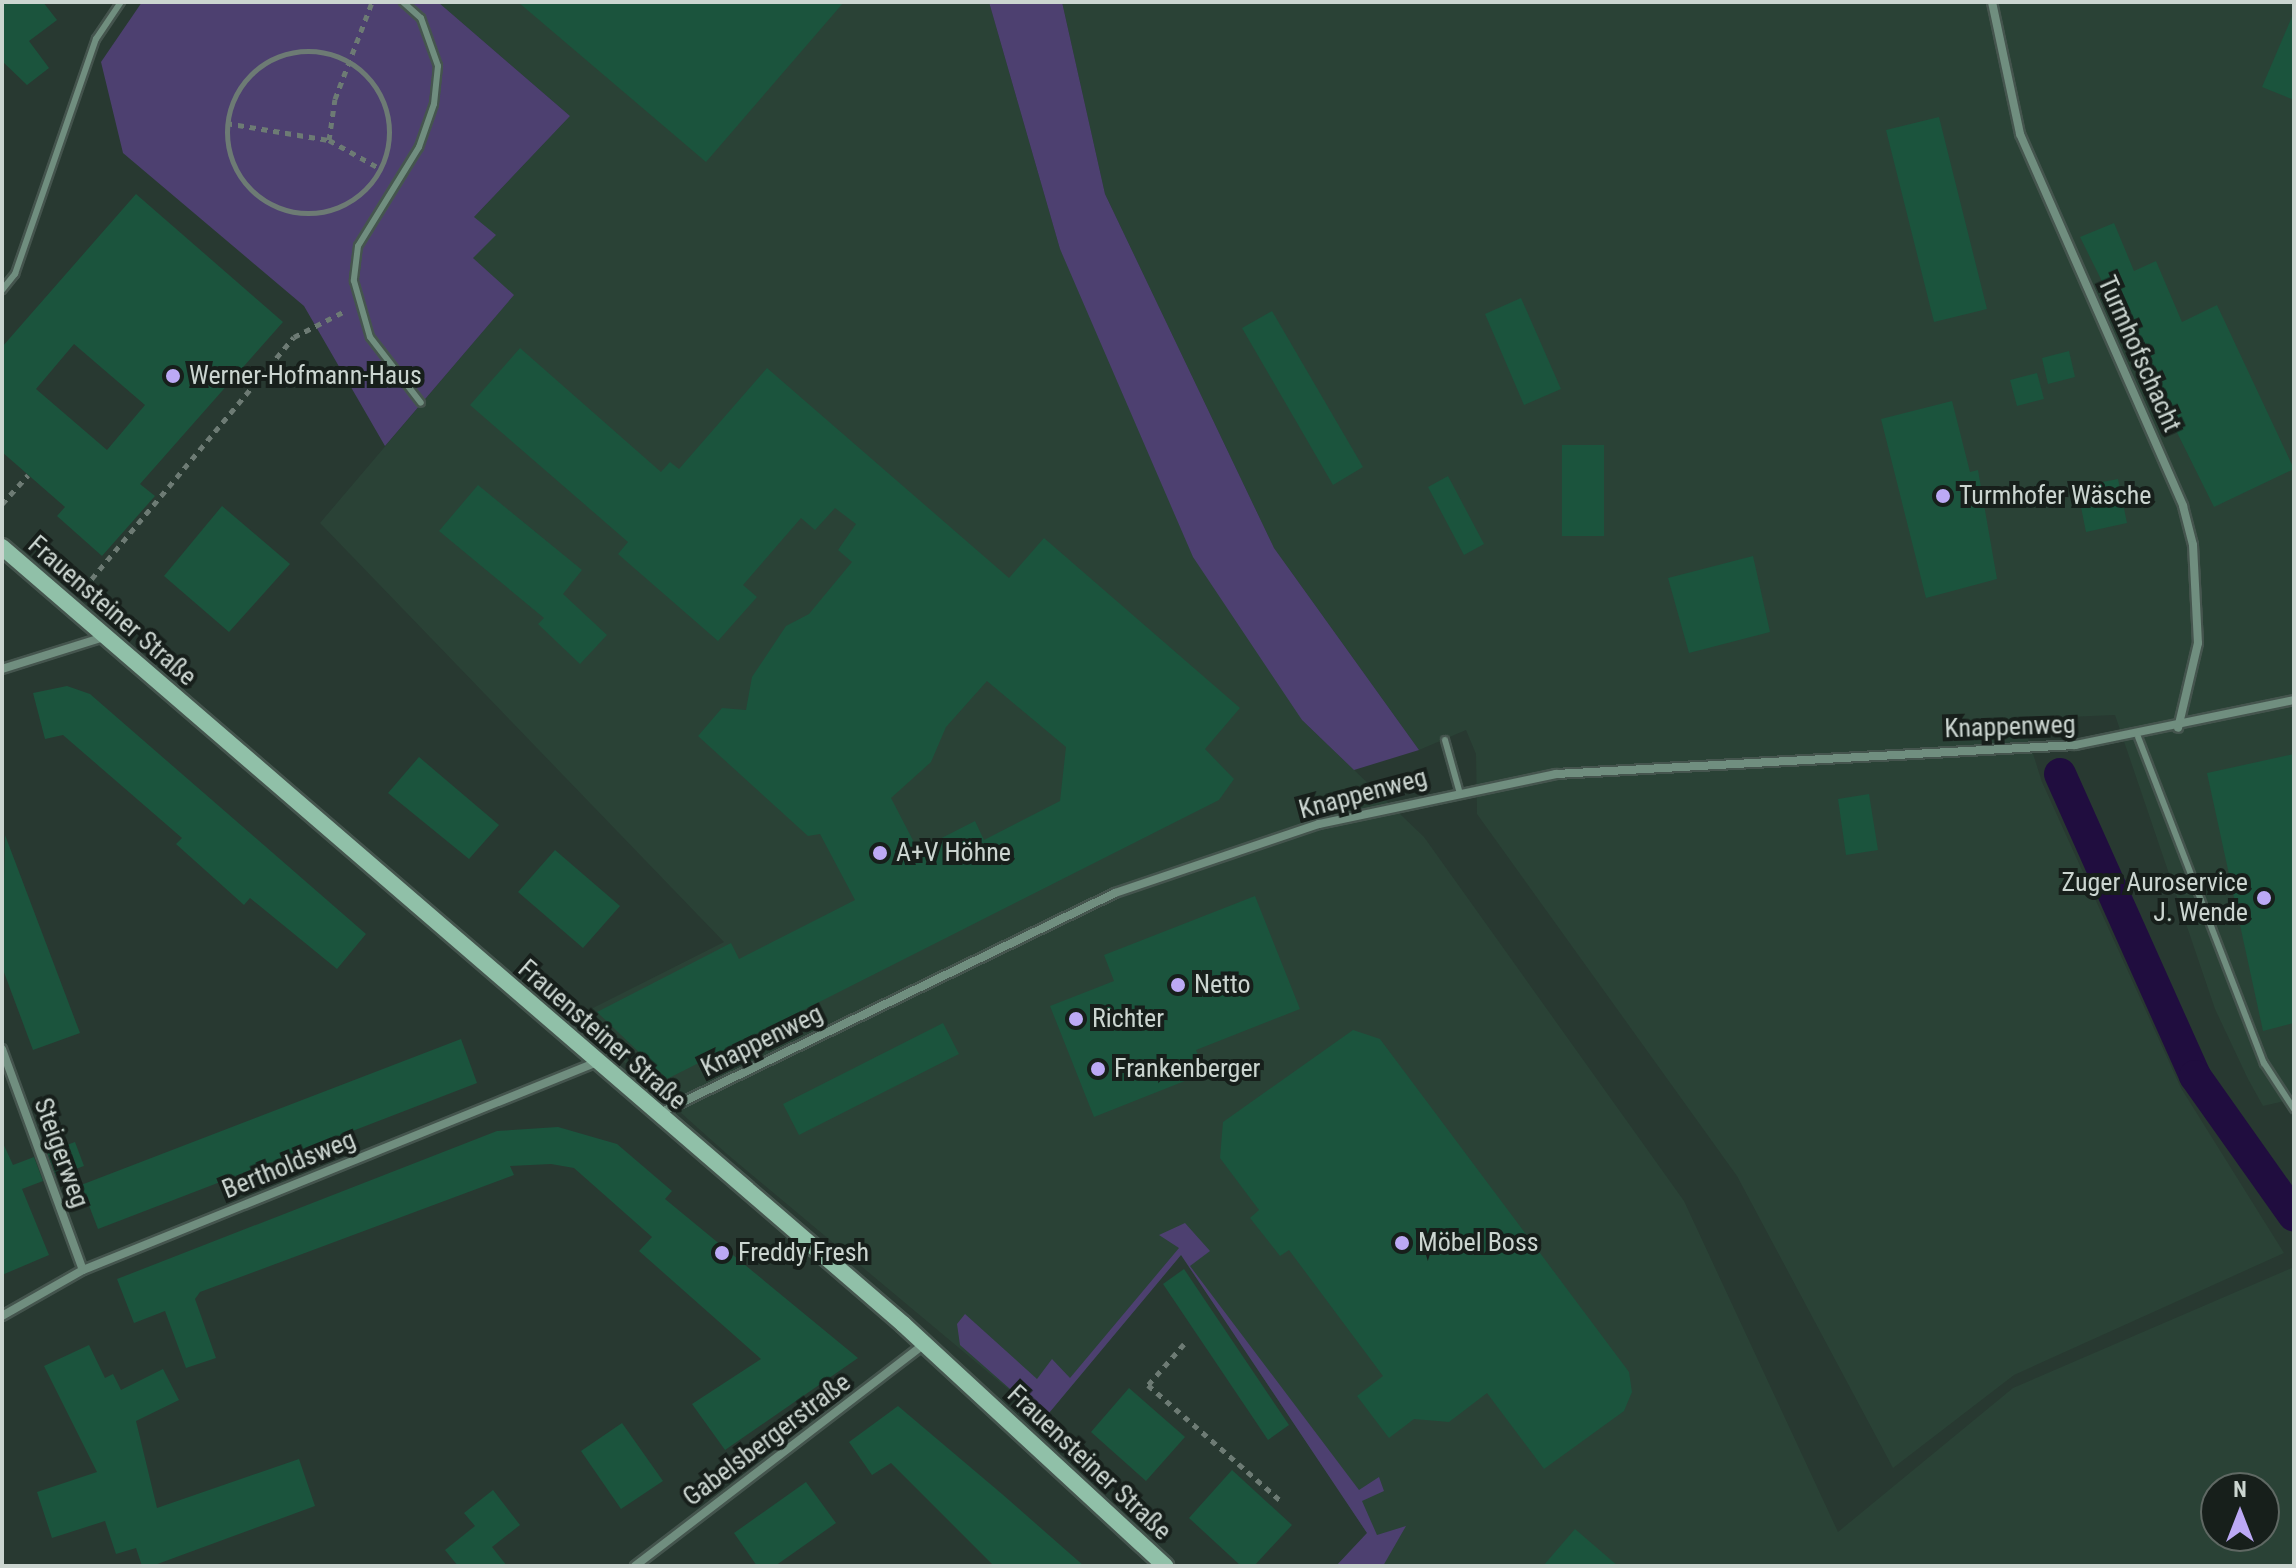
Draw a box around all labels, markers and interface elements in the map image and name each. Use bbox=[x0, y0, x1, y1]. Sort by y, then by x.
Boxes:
street label: Turmhofschacht bbox=[2091, 271, 2187, 437]
place label: Werner-Hofmann-Haus bbox=[189, 360, 422, 392]
marker: Werner-Hofmann-Haus bbox=[164, 367, 182, 385]
place label: Turmhofer Wäsche bbox=[1959, 480, 2151, 512]
marker: Turmhofer Wäsche bbox=[1934, 487, 1952, 505]
street label: Frauensteiner Straße bbox=[22, 529, 202, 693]
street label: Knappenweg bbox=[1944, 709, 2076, 745]
street label: Knappenweg bbox=[1296, 762, 1430, 826]
place label: A+V Höhne bbox=[896, 837, 1011, 869]
marker: A+V Höhne bbox=[871, 844, 889, 862]
place label: Zuger Auroservice J. Wende bbox=[2062, 867, 2248, 928]
marker: Zuger Auroservice J. Wende bbox=[2255, 889, 2273, 907]
street label: Frauensteiner Straße bbox=[512, 953, 692, 1117]
place label: Netto bbox=[1194, 969, 1250, 1001]
marker: Netto bbox=[1169, 976, 1187, 994]
street label: Knappenweg bbox=[696, 998, 828, 1084]
place label: Richter bbox=[1092, 1003, 1164, 1035]
marker: Richter bbox=[1067, 1010, 1085, 1028]
place label: Frankenberger bbox=[1114, 1053, 1261, 1085]
marker: Frankenberger bbox=[1089, 1060, 1107, 1078]
street label: Steigerweg bbox=[27, 1094, 95, 1212]
street label: Bertholdsweg bbox=[218, 1124, 360, 1206]
place label: Möbel Boss bbox=[1418, 1227, 1539, 1259]
marker: Möbel Boss bbox=[1393, 1234, 1411, 1252]
place label: Freddy Fresh bbox=[738, 1237, 869, 1269]
marker: Freddy Fresh bbox=[713, 1244, 731, 1262]
street label: Gabelsbergerstraße bbox=[677, 1367, 857, 1513]
street label: Frauensteiner Straße bbox=[1001, 1379, 1177, 1547]
north arrow bbox=[2200, 1472, 2280, 1552]
text: N bbox=[2233, 1477, 2247, 1502]

